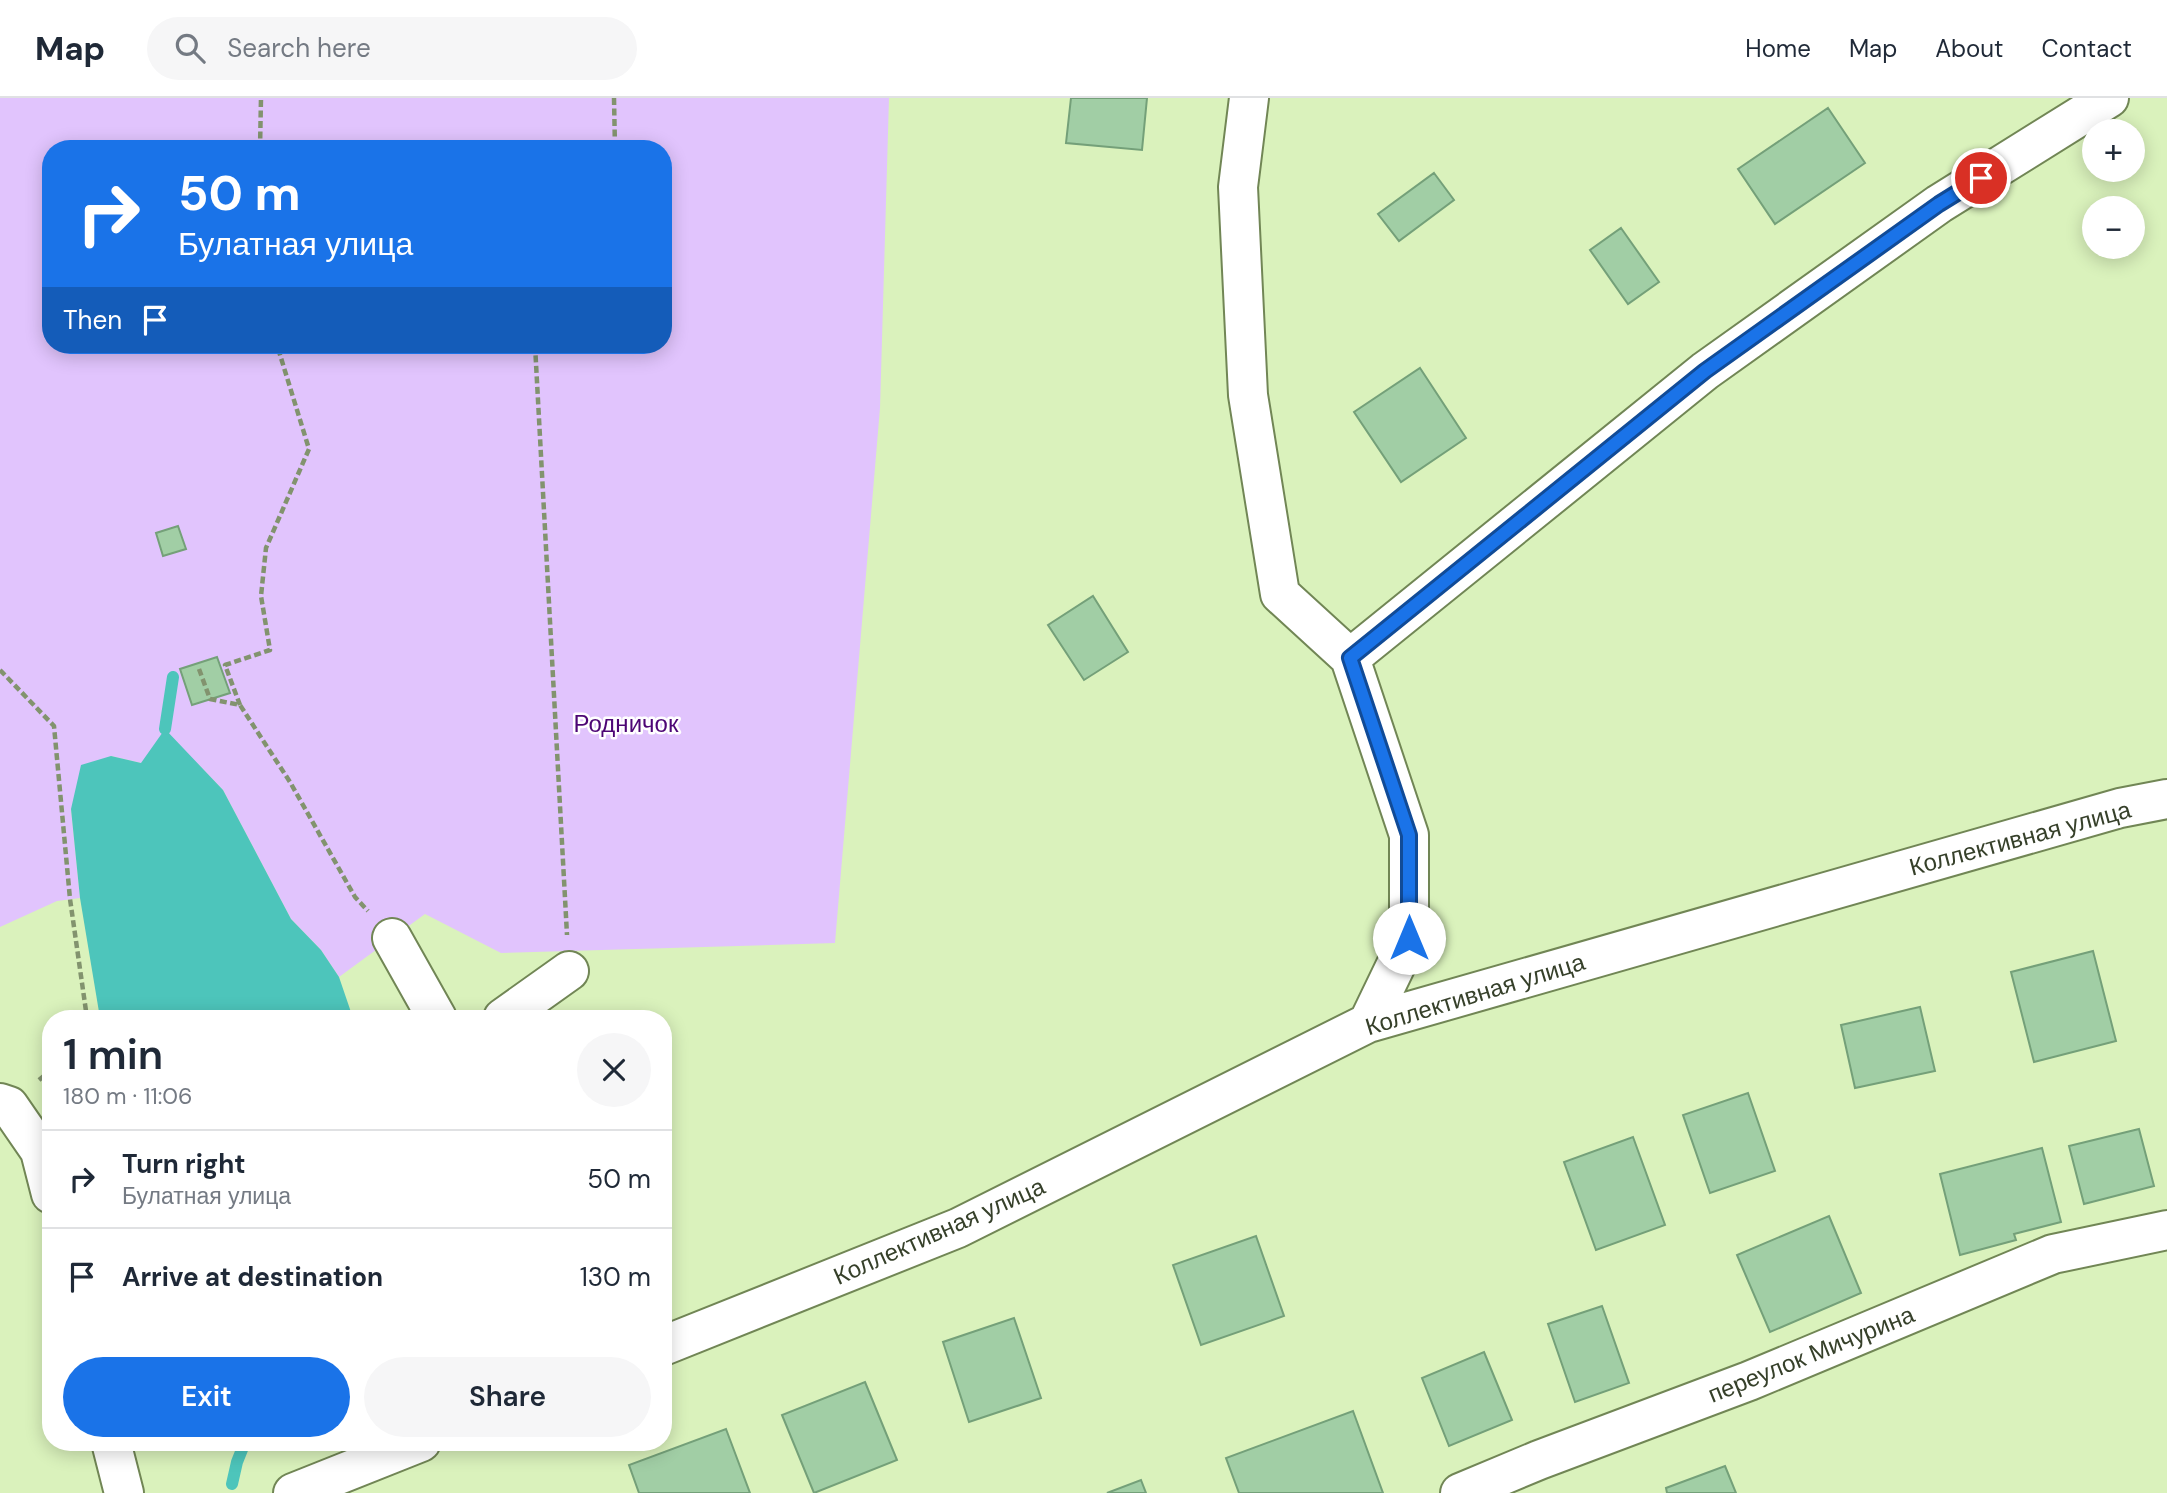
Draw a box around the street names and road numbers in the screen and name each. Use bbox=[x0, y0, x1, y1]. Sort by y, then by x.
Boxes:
street label: Коллективная улица bbox=[1906, 793, 2135, 882]
street label: Коллективная улица bbox=[1361, 946, 1589, 1042]
street label: Коллективная улица bbox=[829, 1170, 1050, 1292]
street label: переулок Мичурина bbox=[1703, 1298, 1919, 1410]

